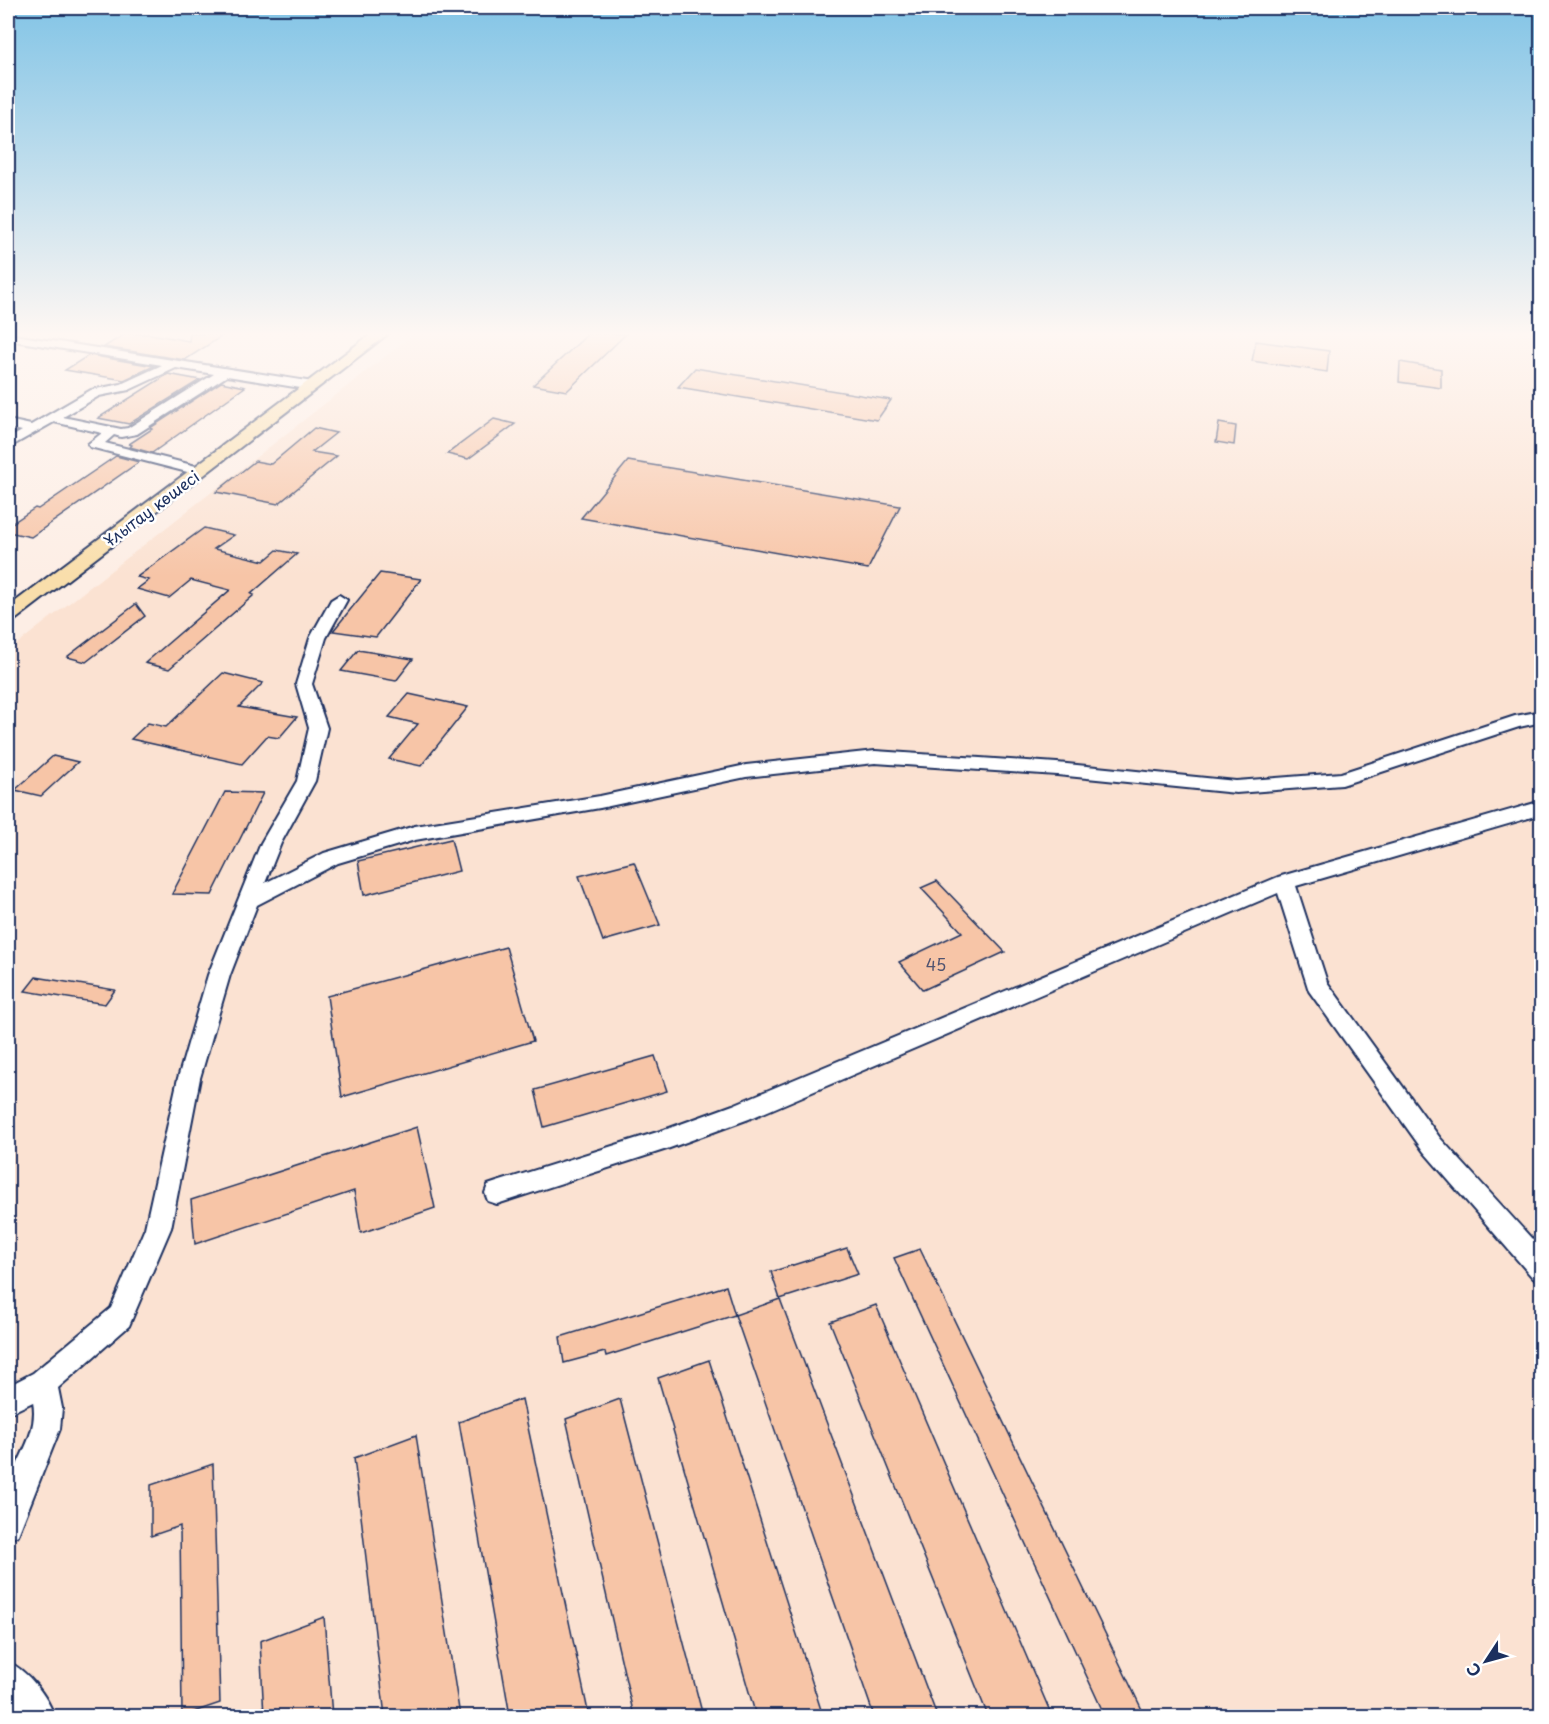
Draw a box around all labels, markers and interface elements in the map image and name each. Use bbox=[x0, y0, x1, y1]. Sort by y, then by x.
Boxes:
street label: Ұлытау көшесі bbox=[98, 464, 204, 552]
house number: 45 bbox=[926, 952, 946, 976]
north arrow bbox=[1456, 1631, 1516, 1691]
text: С bbox=[1460, 1658, 1486, 1682]

